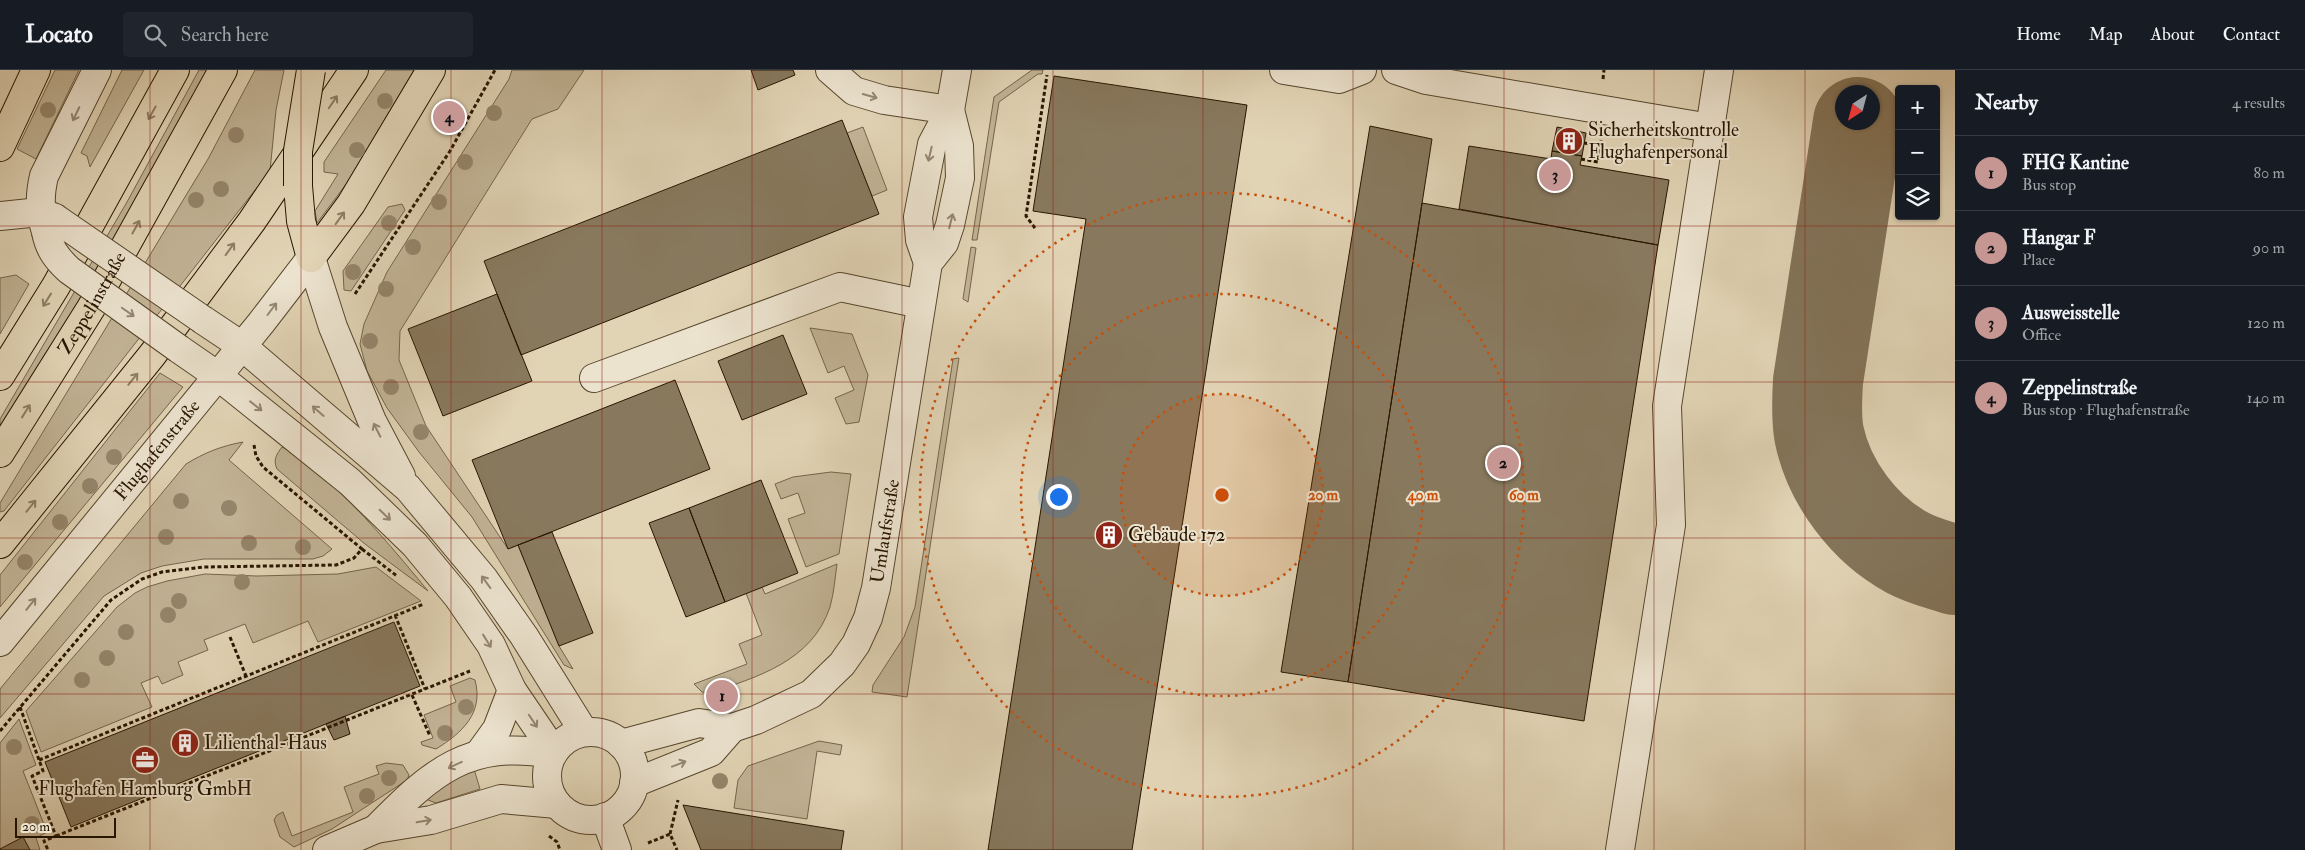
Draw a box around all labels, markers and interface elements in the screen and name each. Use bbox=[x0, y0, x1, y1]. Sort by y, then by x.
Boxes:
search box bbox=[123, 12, 473, 57]
text: Locato bbox=[25, 19, 93, 50]
icon: search bbox=[141, 21, 169, 49]
text: Search here bbox=[181, 23, 269, 47]
text: Home bbox=[2016, 23, 2061, 46]
text: Map bbox=[2089, 23, 2123, 46]
text: About bbox=[2151, 23, 2195, 46]
text: Contact bbox=[2223, 23, 2280, 46]
north arrow bbox=[1835, 85, 1880, 130]
map controls bbox=[1895, 85, 1940, 220]
button: + bbox=[1895, 85, 1940, 130]
text: Nearby bbox=[1975, 89, 2038, 116]
one-way arrow bbox=[862, 91, 878, 101]
text: 4 results bbox=[2232, 93, 2285, 113]
one-way arrow bbox=[328, 95, 338, 109]
pin: 4 bbox=[433, 98, 465, 136]
one-way arrow bbox=[147, 105, 157, 120]
one-way arrow bbox=[70, 106, 80, 121]
place label: Sicherheitskontrolle Flughafenpersonal bbox=[1588, 118, 1739, 165]
building icon: Sicherheitskontrolle Flughafenpersonal bbox=[1554, 126, 1584, 156]
button: − bbox=[1895, 130, 1940, 175]
one-way arrow bbox=[925, 146, 934, 162]
text: FHG Kantine bbox=[2022, 151, 2129, 175]
pin: 3 bbox=[1539, 156, 1571, 194]
text: 1 bbox=[1988, 163, 1994, 183]
text: 80 m bbox=[2254, 163, 2285, 183]
button: layers bbox=[1895, 175, 1940, 220]
text: Bus stop bbox=[2022, 175, 2076, 195]
one-way arrow bbox=[335, 211, 345, 225]
one-way arrow bbox=[947, 214, 956, 230]
one-way arrow bbox=[131, 219, 141, 234]
text: Hangar F bbox=[2022, 226, 2095, 250]
text: 2 bbox=[1987, 238, 1995, 258]
text: 90 m bbox=[2253, 238, 2285, 258]
one-way arrow bbox=[225, 242, 235, 256]
street label: Zeppelinstraße bbox=[53, 248, 132, 359]
text: Place bbox=[2022, 250, 2055, 270]
one-way arrow bbox=[42, 293, 52, 307]
text: Ausweisstelle bbox=[2022, 301, 2120, 325]
one-way arrow bbox=[267, 302, 278, 315]
one-way arrow bbox=[120, 307, 134, 317]
text: 3 bbox=[1988, 313, 1994, 333]
text: 120 m bbox=[2247, 313, 2285, 333]
text: Office bbox=[2022, 325, 2061, 345]
one-way arrow bbox=[127, 373, 138, 386]
text: Zeppelinstraße bbox=[2022, 376, 2137, 400]
text: 4 bbox=[1987, 388, 1995, 408]
text: 140 m bbox=[2247, 388, 2285, 408]
street label: Flughafenstraße bbox=[109, 395, 205, 505]
text: Bus stop · Flughafenstraße bbox=[2022, 400, 2190, 420]
one-way arrow bbox=[249, 401, 262, 412]
one-way arrow bbox=[21, 405, 31, 419]
one-way arrow bbox=[311, 405, 324, 417]
one-way arrow bbox=[372, 422, 382, 437]
pin: 2 bbox=[1487, 444, 1519, 482]
street label: Umlaufstraße bbox=[865, 478, 905, 585]
your location bbox=[1046, 484, 1072, 510]
centre of rings bbox=[1213, 486, 1231, 504]
text: 20 m bbox=[1308, 486, 1338, 505]
text: 40 m bbox=[1407, 486, 1439, 505]
text: 60 m bbox=[1509, 486, 1539, 505]
one-way arrow bbox=[25, 500, 36, 513]
one-way arrow bbox=[378, 509, 390, 521]
building icon: Gebäude 172 bbox=[1094, 520, 1124, 550]
place label: Gebäude 172 bbox=[1128, 523, 1225, 547]
one-way arrow bbox=[481, 575, 491, 589]
one-way arrow bbox=[25, 598, 36, 611]
one-way arrow bbox=[483, 633, 493, 647]
pin: 1 bbox=[706, 677, 738, 715]
one-way arrow bbox=[528, 714, 538, 728]
building icon: Lilienthal-Haus bbox=[170, 728, 200, 758]
place label: Lilienthal-Haus bbox=[204, 731, 327, 755]
office icon: Flughafen Hamburg GmbH bbox=[130, 745, 160, 775]
one-way arrow bbox=[671, 759, 686, 768]
one-way arrow bbox=[447, 760, 462, 770]
place label: Flughafen Hamburg GmbH bbox=[38, 777, 252, 801]
scale bar bbox=[15, 815, 116, 838]
one-way arrow bbox=[416, 815, 432, 825]
text: 20 m bbox=[22, 818, 50, 835]

